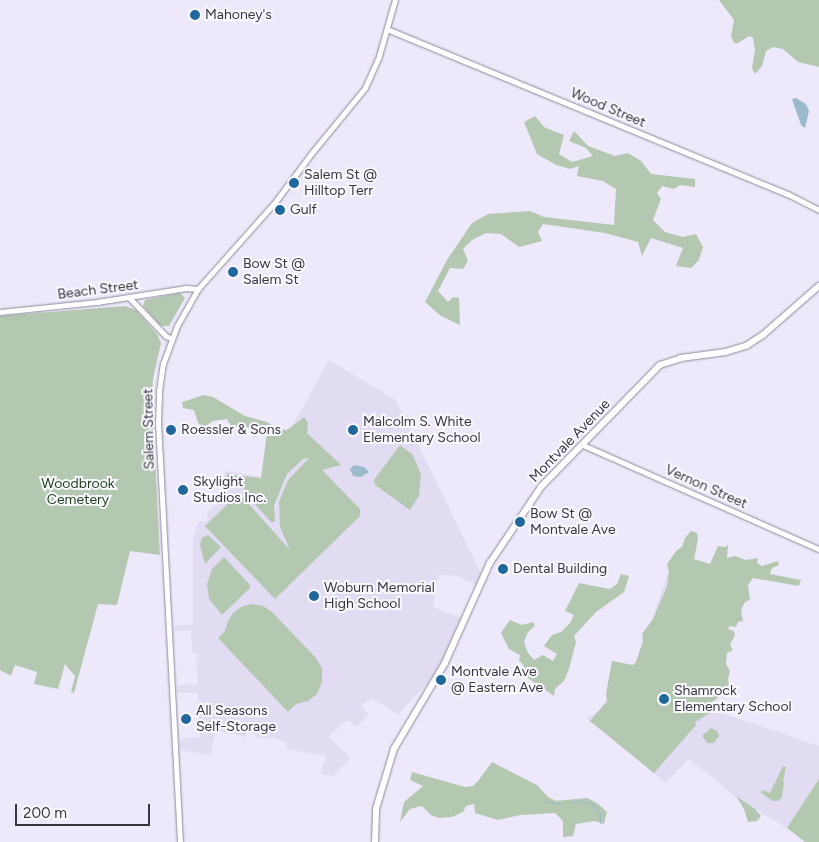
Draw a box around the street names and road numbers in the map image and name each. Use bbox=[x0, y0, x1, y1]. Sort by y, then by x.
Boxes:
street label: Wood Street bbox=[568, 85, 648, 131]
street label: Beach Street bbox=[57, 277, 139, 303]
street label: Salem Street bbox=[140, 388, 158, 470]
street label: Montvale Avenue bbox=[526, 396, 614, 486]
street label: Vernon Street bbox=[662, 461, 750, 513]

